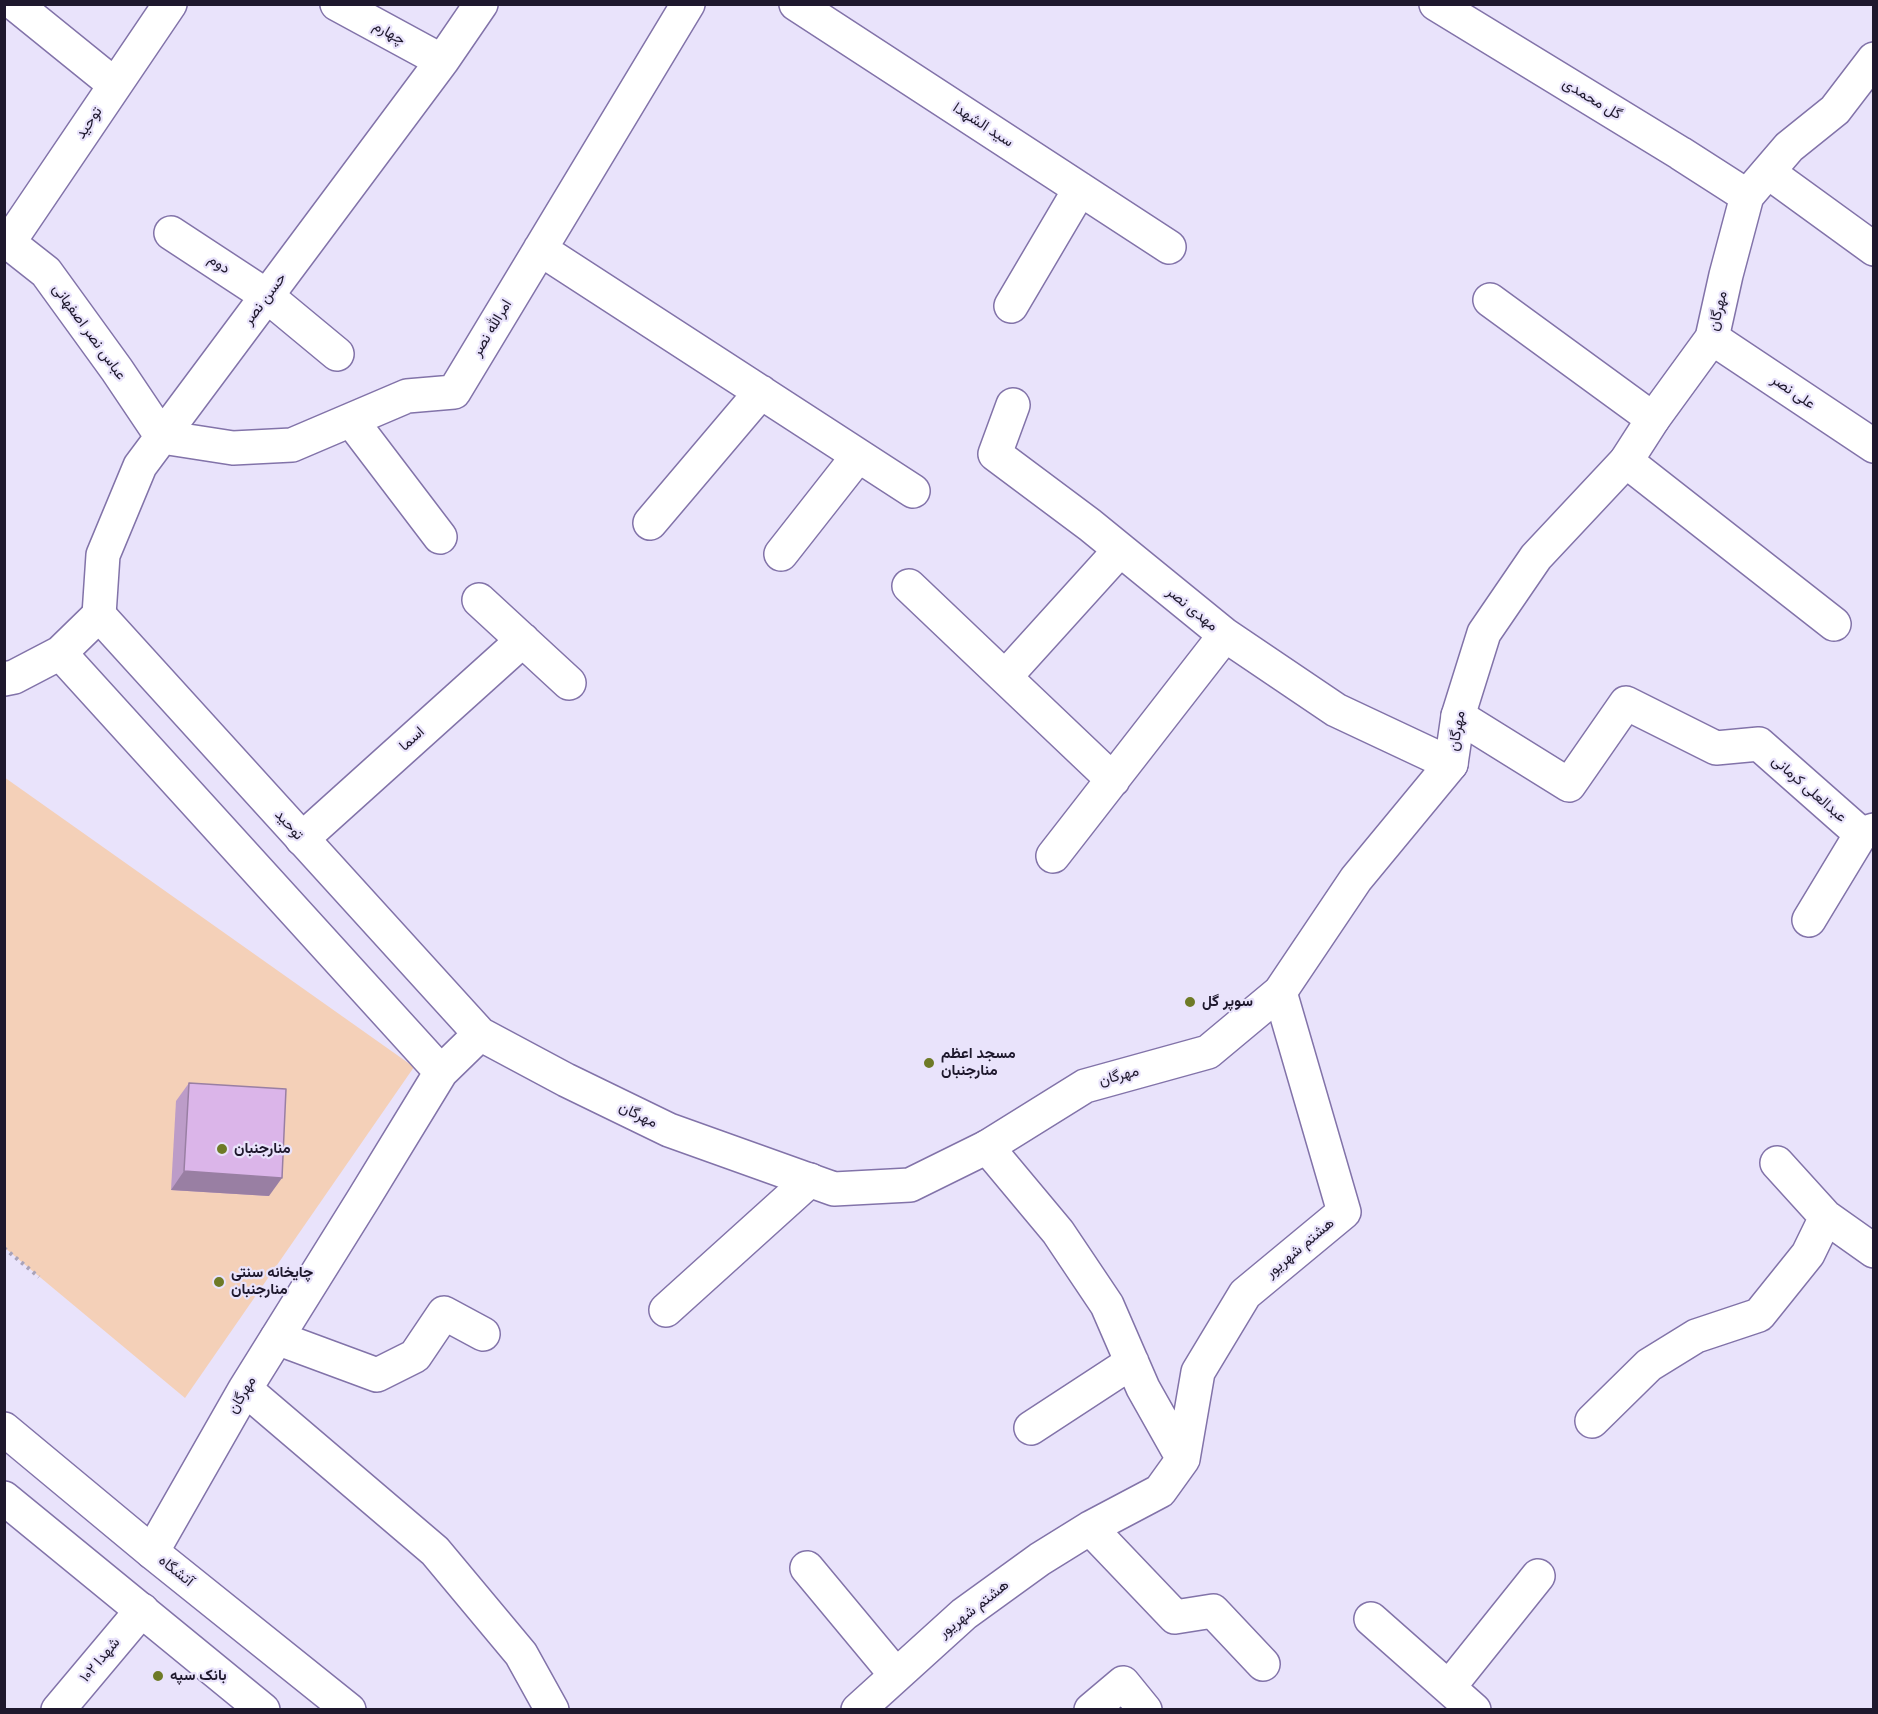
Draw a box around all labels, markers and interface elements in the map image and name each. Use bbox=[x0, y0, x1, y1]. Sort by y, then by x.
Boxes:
street label: چهارم bbox=[370, 17, 408, 49]
street label: گل محمدی bbox=[1559, 74, 1625, 124]
street label: سید الشهدا bbox=[949, 99, 1017, 151]
street label: توحید bbox=[72, 104, 106, 142]
street label: دوم bbox=[205, 250, 233, 278]
street label: حسن نصر bbox=[240, 269, 290, 329]
street label: عباس نصر اصفهانی bbox=[48, 280, 130, 384]
street label: مهرگان bbox=[1705, 289, 1731, 333]
street label: امرالله نصر bbox=[468, 296, 516, 360]
street label: علی نصر bbox=[1768, 371, 1818, 413]
street label: مهدی نصر bbox=[1163, 583, 1221, 635]
street label: مهرگان bbox=[1445, 709, 1469, 753]
street label: اسما bbox=[396, 723, 428, 755]
street label: عبدالعلی کرمانی bbox=[1768, 752, 1850, 826]
street label: توحید bbox=[271, 806, 307, 844]
place label: سوپر گل bbox=[1202, 993, 1253, 1011]
marker: سوپر گل bbox=[1183, 995, 1197, 1009]
place label: مسجد اعظم منارجنبان bbox=[941, 1045, 1016, 1080]
marker: مسجد اعظم منارجنبان bbox=[922, 1056, 936, 1070]
street label: مهرگان bbox=[1097, 1062, 1141, 1090]
street label: مهرگان bbox=[616, 1098, 660, 1132]
place label: منارجنبان bbox=[234, 1140, 291, 1158]
marker: منارجنبان bbox=[215, 1142, 229, 1156]
street label: هشتم شهریور bbox=[1262, 1214, 1338, 1282]
place label: چایخانه سنتی منارجنبان bbox=[231, 1264, 313, 1299]
marker: چایخانه سنتی منارجنبان bbox=[212, 1275, 226, 1289]
street label: مهرگان bbox=[224, 1373, 260, 1417]
street label: آتشگاه bbox=[155, 1551, 197, 1591]
street label: هشتم شهریور bbox=[935, 1576, 1013, 1642]
street label: شهدا ۱۰۲ bbox=[76, 1634, 124, 1686]
place label: بانک سپه bbox=[170, 1667, 227, 1685]
marker: بانک سپه bbox=[151, 1669, 165, 1683]

